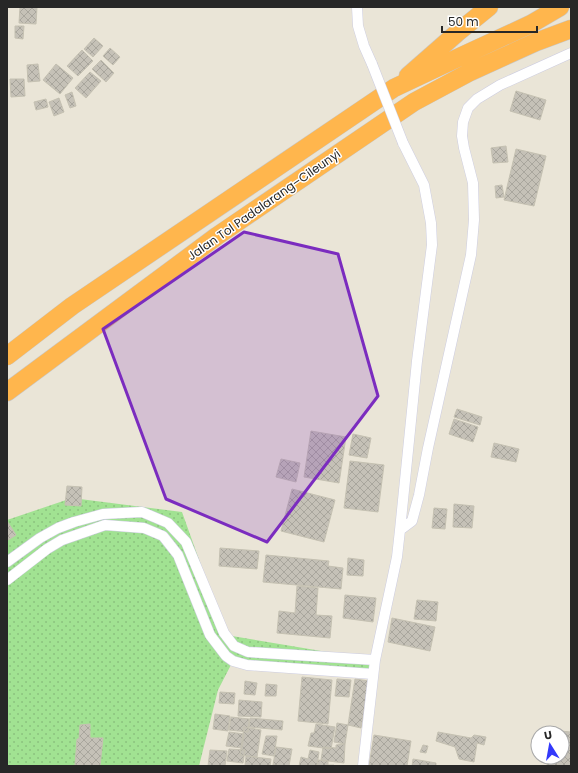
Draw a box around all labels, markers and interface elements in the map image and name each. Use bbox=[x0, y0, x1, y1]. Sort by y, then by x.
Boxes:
scale bar bbox=[442, 8, 537, 34]
text: 50 m bbox=[448, 13, 479, 30]
street label: Jalan Tol Padalarang–Cileunyi bbox=[184, 145, 344, 264]
north arrow bbox=[530, 725, 570, 765]
text: U bbox=[543, 727, 554, 744]

